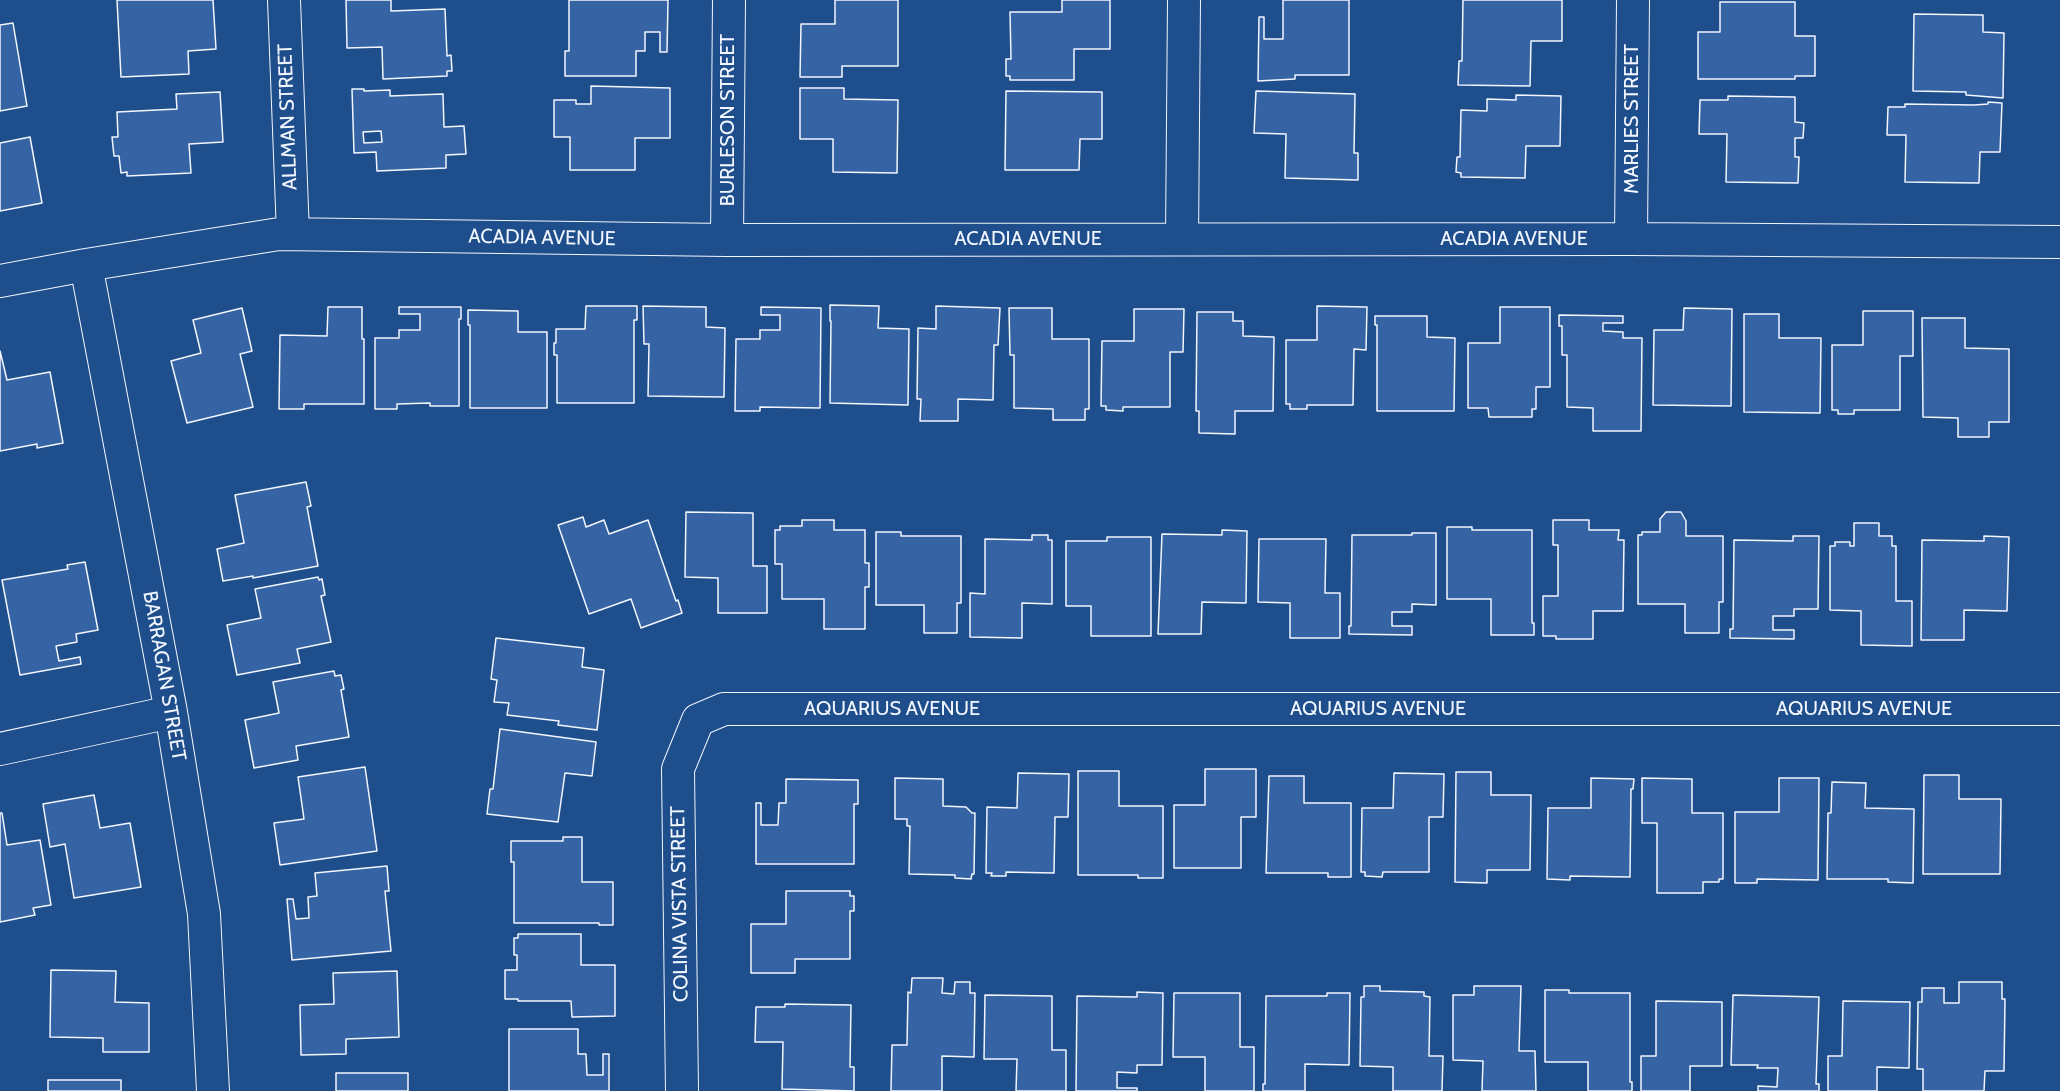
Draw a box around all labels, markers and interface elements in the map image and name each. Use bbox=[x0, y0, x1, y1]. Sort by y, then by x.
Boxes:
street label: BURLESON STREET bbox=[716, 34, 740, 206]
street label: ALLMAN STREET bbox=[273, 43, 303, 191]
street label: MARLIES STREET bbox=[1620, 44, 1644, 194]
street label: ACADIA AVENUE bbox=[468, 225, 616, 251]
street label: ACADIA AVENUE bbox=[954, 227, 1102, 251]
street label: ACADIA AVENUE bbox=[1440, 227, 1588, 251]
street label: BARRAGAN STREET bbox=[137, 589, 191, 763]
street label: AQUARIUS AVENUE bbox=[804, 697, 980, 721]
street label: AQUARIUS AVENUE bbox=[1290, 697, 1466, 721]
street label: AQUARIUS AVENUE bbox=[1776, 697, 1952, 721]
street label: COLINA VISTA STREET bbox=[666, 806, 694, 1002]

